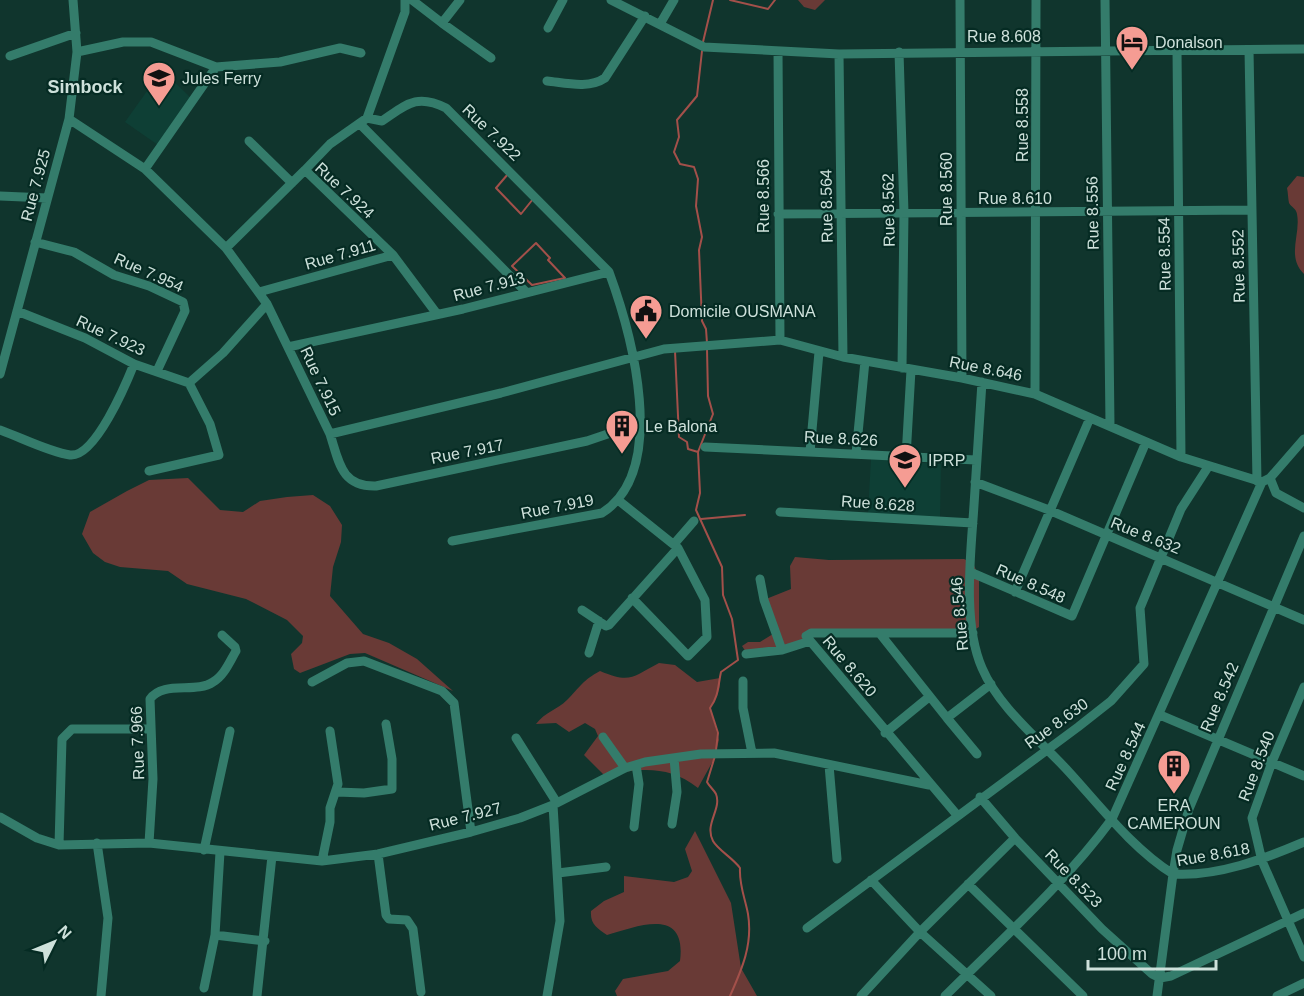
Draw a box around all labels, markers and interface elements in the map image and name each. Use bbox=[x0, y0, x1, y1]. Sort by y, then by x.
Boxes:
hotel icon: Donalson bbox=[1114, 24, 1150, 71]
street label: Rue 8.608 bbox=[967, 28, 1041, 45]
place label: Donalson bbox=[1155, 34, 1223, 51]
school or university icon: Jules Ferry bbox=[141, 60, 177, 107]
place label: Jules Ferry bbox=[182, 70, 261, 87]
district label: Simbock bbox=[47, 77, 123, 97]
street label: Rue 8.558 bbox=[1014, 88, 1031, 162]
street label: Rue 7.922 bbox=[459, 101, 524, 164]
street label: Rue 7.925 bbox=[18, 147, 53, 223]
street label: Rue 8.560 bbox=[938, 152, 955, 226]
street label: Rue 7.924 bbox=[312, 159, 378, 222]
street label: Rue 8.566 bbox=[755, 159, 772, 233]
street label: Rue 8.564 bbox=[817, 169, 836, 243]
street label: Rue 8.562 bbox=[879, 173, 898, 247]
street label: Rue 8.556 bbox=[1083, 176, 1102, 250]
street label: Rue 8.610 bbox=[978, 190, 1052, 207]
street label: Rue 8.554 bbox=[1155, 217, 1174, 291]
street label: Rue 8.552 bbox=[1229, 229, 1248, 303]
street label: Rue 7.911 bbox=[303, 236, 377, 273]
street label: Rue 7.954 bbox=[112, 250, 186, 295]
street label: Rue 7.913 bbox=[451, 269, 527, 304]
public building icon: Domicile OUSMANA bbox=[628, 293, 664, 340]
place label: Domicile OUSMANA bbox=[669, 303, 816, 320]
street label: Rue 7.923 bbox=[74, 312, 148, 359]
street label: Rue 7.915 bbox=[297, 344, 344, 418]
street label: Rue 8.646 bbox=[948, 353, 1024, 384]
building icon: Le Balona bbox=[604, 408, 640, 455]
place label: Le Balona bbox=[645, 418, 717, 435]
street label: Rue 8.626 bbox=[804, 428, 878, 449]
street label: Rue 7.917 bbox=[429, 436, 505, 467]
school or university icon: IPRP bbox=[887, 442, 923, 489]
place label: IPRP bbox=[928, 452, 965, 469]
street label: Rue 7.919 bbox=[519, 491, 595, 522]
street label: Rue 8.628 bbox=[841, 492, 915, 515]
street label: Rue 8.632 bbox=[1108, 514, 1183, 557]
street label: Rue 8.548 bbox=[994, 561, 1068, 606]
street label: Rue 8.546 bbox=[948, 576, 971, 651]
street label: Rue 8.620 bbox=[819, 633, 880, 700]
street label: Rue 8.542 bbox=[1197, 660, 1242, 735]
street label: Rue 8.630 bbox=[1021, 695, 1091, 752]
street label: Rue 7.966 bbox=[128, 706, 147, 780]
street label: Rue 8.544 bbox=[1102, 719, 1149, 793]
street label: Rue 8.540 bbox=[1235, 729, 1278, 804]
building icon: ERA CAMEROUN bbox=[1156, 748, 1192, 795]
place label: ERA CAMEROUN bbox=[1127, 797, 1221, 832]
street label: Rue 7.927 bbox=[427, 799, 503, 834]
street label: Rue 8.618 bbox=[1175, 840, 1251, 869]
street label: Rue 8.523 bbox=[1042, 846, 1105, 911]
north arrow bbox=[24, 912, 84, 972]
text: N bbox=[54, 922, 75, 942]
scale bar bbox=[1088, 933, 1216, 971]
text: 100 m bbox=[1097, 944, 1147, 964]

